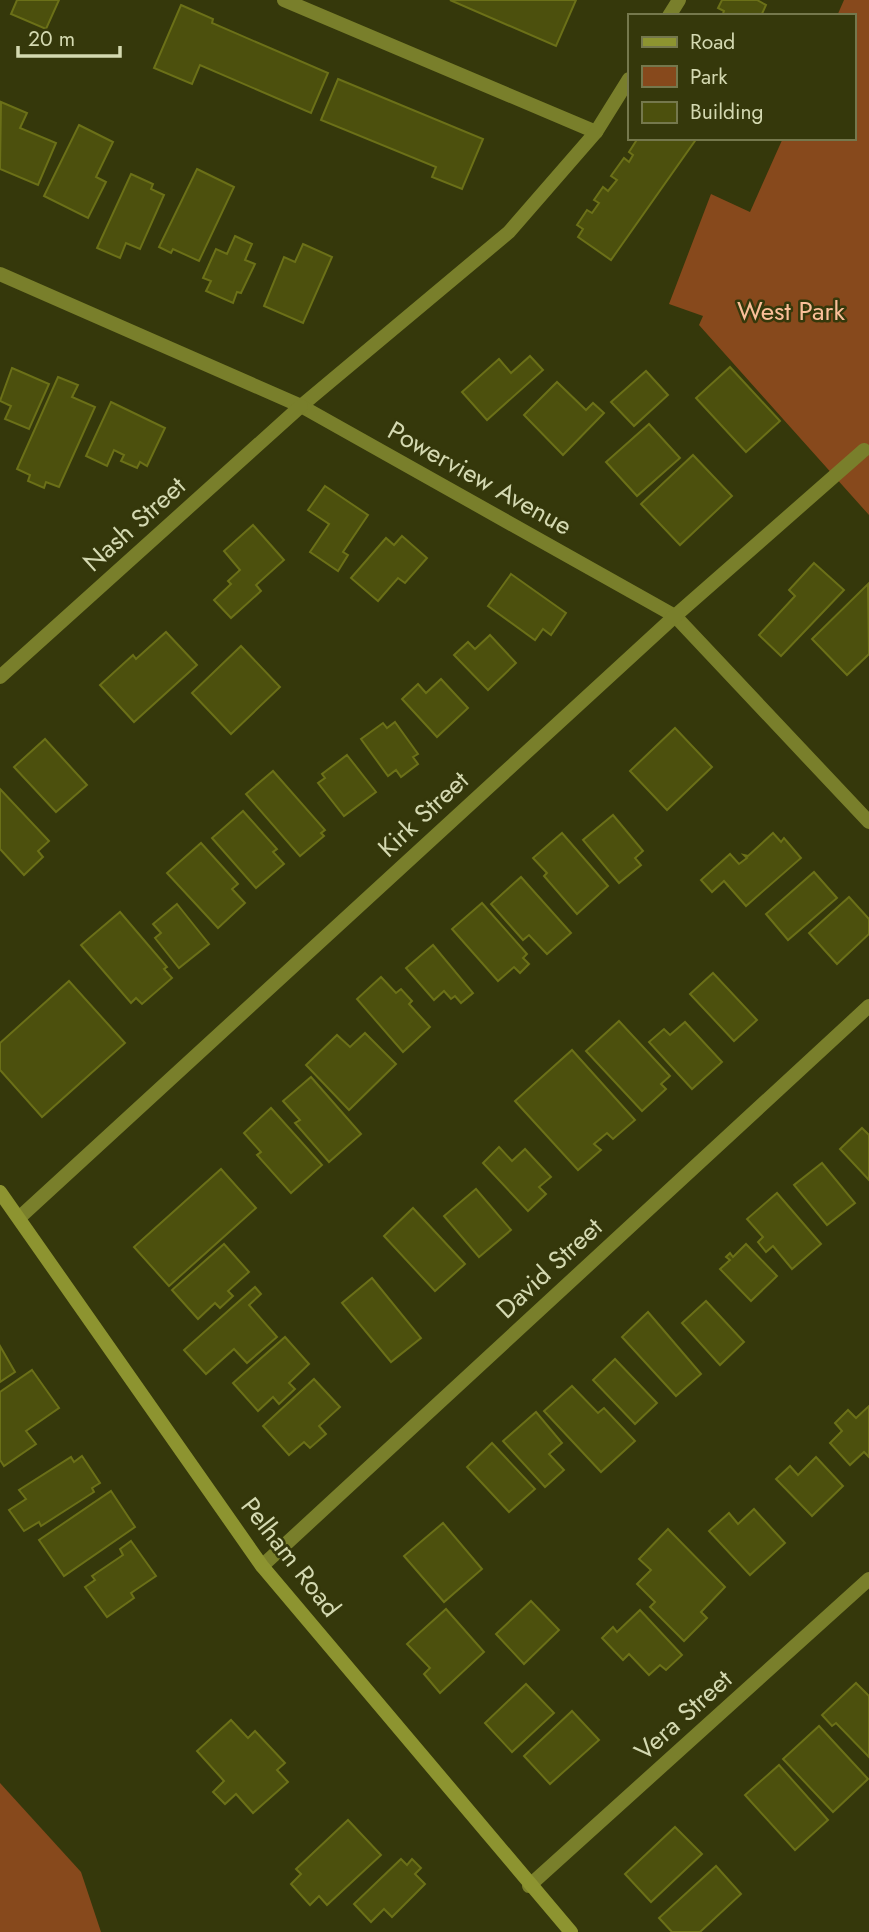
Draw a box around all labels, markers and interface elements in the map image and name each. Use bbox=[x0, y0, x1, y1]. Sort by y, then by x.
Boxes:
scale bar bbox=[18, 14, 119, 58]
legend bbox=[628, 14, 855, 140]
text: 20 m bbox=[28, 24, 75, 54]
text: Road bbox=[690, 27, 735, 57]
text: Park bbox=[690, 62, 728, 92]
text: Building bbox=[690, 97, 763, 127]
park label: West Park bbox=[737, 292, 846, 330]
street label: Powerview Avenue bbox=[381, 412, 579, 544]
street label: Nash Street bbox=[74, 467, 194, 580]
street label: Kirk Street bbox=[369, 762, 477, 866]
street label: David Street bbox=[487, 1208, 611, 1327]
street label: Pelham Road bbox=[232, 1489, 350, 1625]
street label: Vera Street bbox=[626, 1660, 741, 1769]

